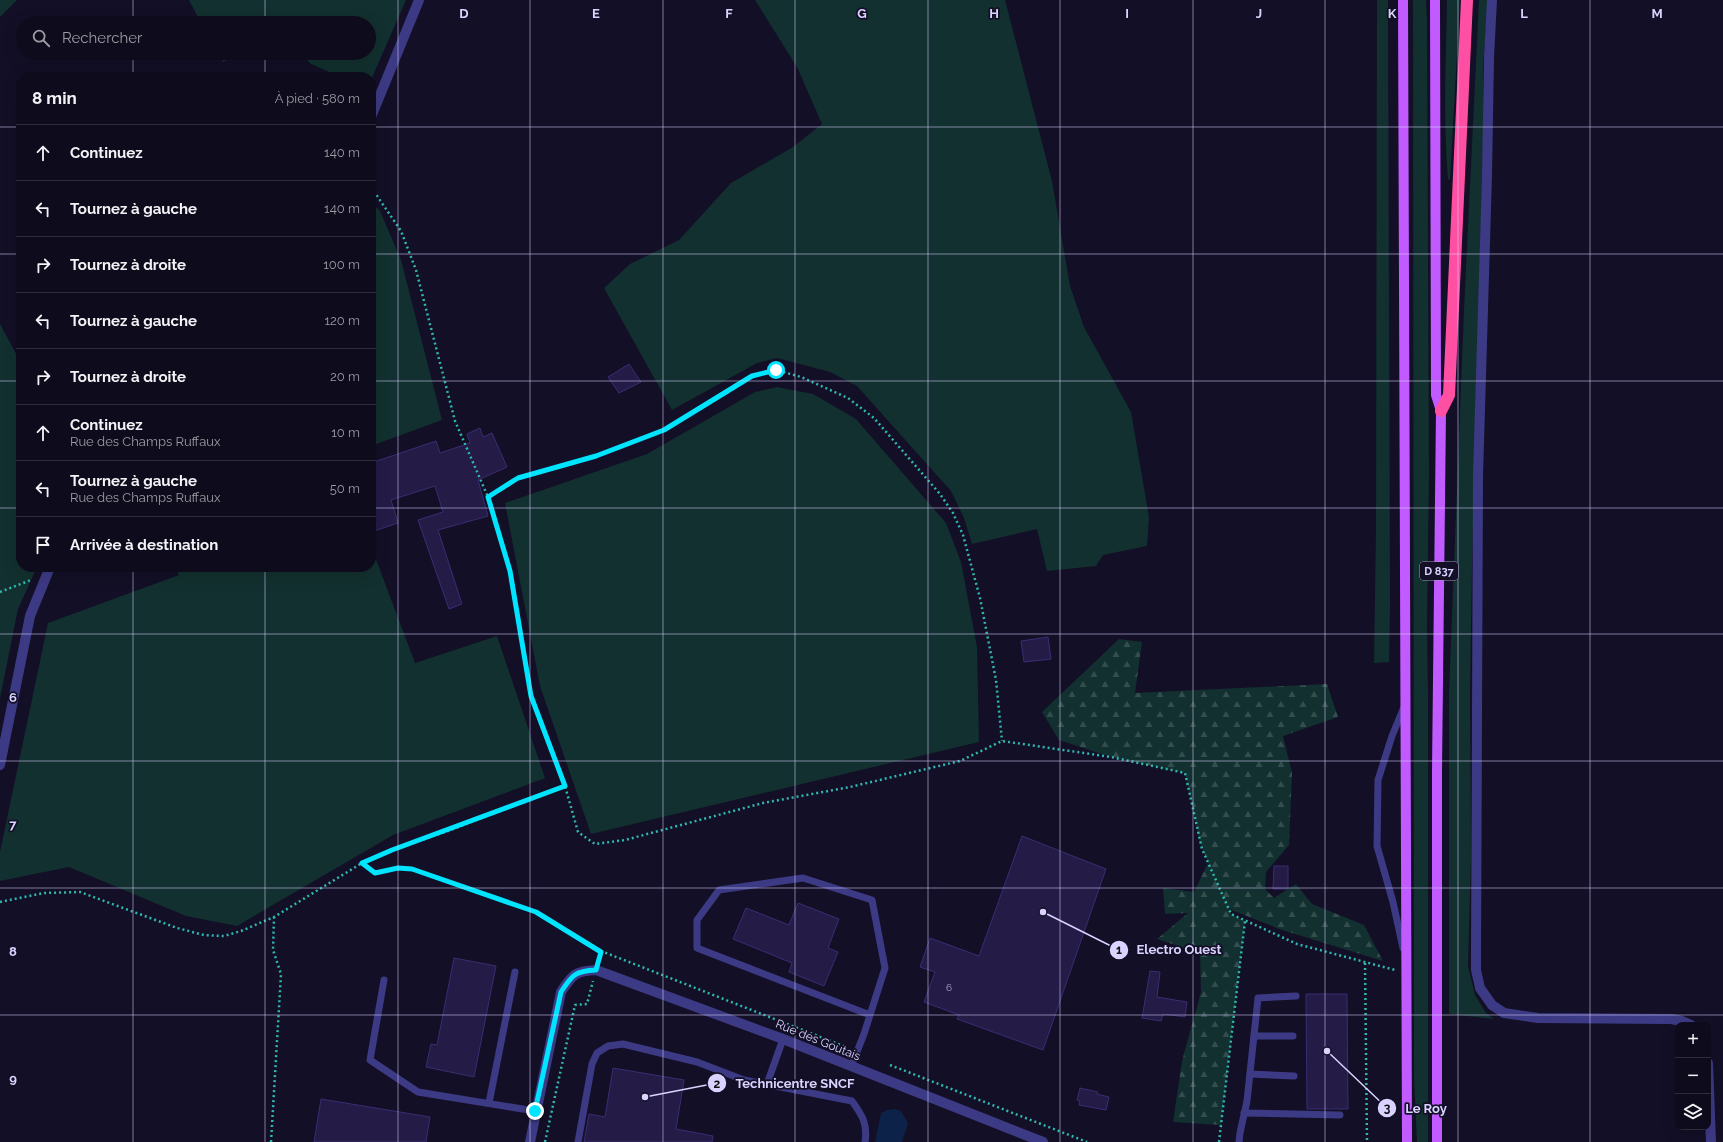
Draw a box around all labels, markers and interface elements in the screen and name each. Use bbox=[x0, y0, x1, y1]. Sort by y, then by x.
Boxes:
text: D bbox=[459, 6, 469, 21]
text: E bbox=[592, 6, 600, 21]
text: F bbox=[725, 6, 733, 21]
text: G bbox=[857, 6, 867, 21]
text: H bbox=[989, 6, 999, 21]
text: I bbox=[1125, 6, 1129, 21]
text: J bbox=[1256, 6, 1262, 21]
text: K bbox=[1388, 6, 1397, 21]
text: L bbox=[1520, 6, 1528, 21]
text: M bbox=[1651, 6, 1663, 21]
search box bbox=[16, 16, 376, 60]
icon: search bbox=[30, 27, 52, 49]
text: Rechercher bbox=[62, 29, 142, 47]
text: 8 min bbox=[32, 88, 77, 108]
text: À pied · 580 m bbox=[275, 91, 360, 106]
icon: ahead bbox=[32, 142, 54, 164]
text: Continuez bbox=[70, 144, 143, 162]
text: 140 m bbox=[324, 145, 360, 160]
icon: left bbox=[32, 198, 54, 220]
text: Tournez à gauche bbox=[70, 200, 197, 218]
text: 140 m bbox=[324, 201, 360, 216]
icon: right bbox=[32, 254, 54, 276]
text: Tournez à droite bbox=[70, 256, 186, 274]
text: 100 m bbox=[323, 257, 360, 272]
icon: left bbox=[32, 310, 54, 332]
text: Tournez à gauche bbox=[70, 312, 197, 330]
text: 120 m bbox=[324, 313, 360, 328]
route start bbox=[767, 361, 785, 379]
icon: right bbox=[32, 366, 54, 388]
text: Tournez à droite bbox=[70, 368, 186, 386]
text: 20 m bbox=[330, 369, 360, 384]
text: Continuez bbox=[70, 416, 143, 434]
icon: ahead bbox=[32, 422, 54, 444]
text: 10 m bbox=[331, 425, 360, 440]
text: Rue des Champs Ruffaux bbox=[70, 434, 221, 449]
text: Tournez à gauche bbox=[70, 472, 197, 490]
icon: left bbox=[32, 478, 54, 500]
text: 50 m bbox=[330, 481, 360, 496]
text: Rue des Champs Ruffaux bbox=[70, 490, 221, 505]
icon: arrive bbox=[32, 534, 54, 556]
text: Arrivée à destination bbox=[70, 536, 218, 554]
road number: D 837 bbox=[1420, 562, 1458, 580]
text: 6 bbox=[9, 690, 17, 705]
text: 7 bbox=[9, 817, 17, 832]
callout: Electro Ouest bbox=[1109, 937, 1230, 962]
text: Electro Ouest bbox=[1136, 942, 1222, 957]
text: 1 bbox=[1116, 943, 1122, 957]
text: 8 bbox=[9, 944, 17, 959]
house number: 6 bbox=[946, 982, 952, 993]
street label: Rue des Goutais bbox=[774, 1017, 863, 1063]
map controls bbox=[1675, 1022, 1711, 1130]
button: + bbox=[1675, 1022, 1711, 1058]
button: − bbox=[1675, 1058, 1711, 1094]
text: 9 bbox=[9, 1071, 17, 1086]
callout: Technicentre SNCF bbox=[707, 1071, 862, 1096]
text: Technicentre SNCF bbox=[736, 1076, 855, 1091]
text: 2 bbox=[714, 1077, 721, 1091]
button: layers bbox=[1675, 1094, 1711, 1130]
callout: Le Roy bbox=[1377, 1096, 1455, 1121]
text: 3 bbox=[1384, 1101, 1391, 1115]
text: Le Roy bbox=[1405, 1101, 1447, 1116]
route end bbox=[526, 1102, 544, 1120]

